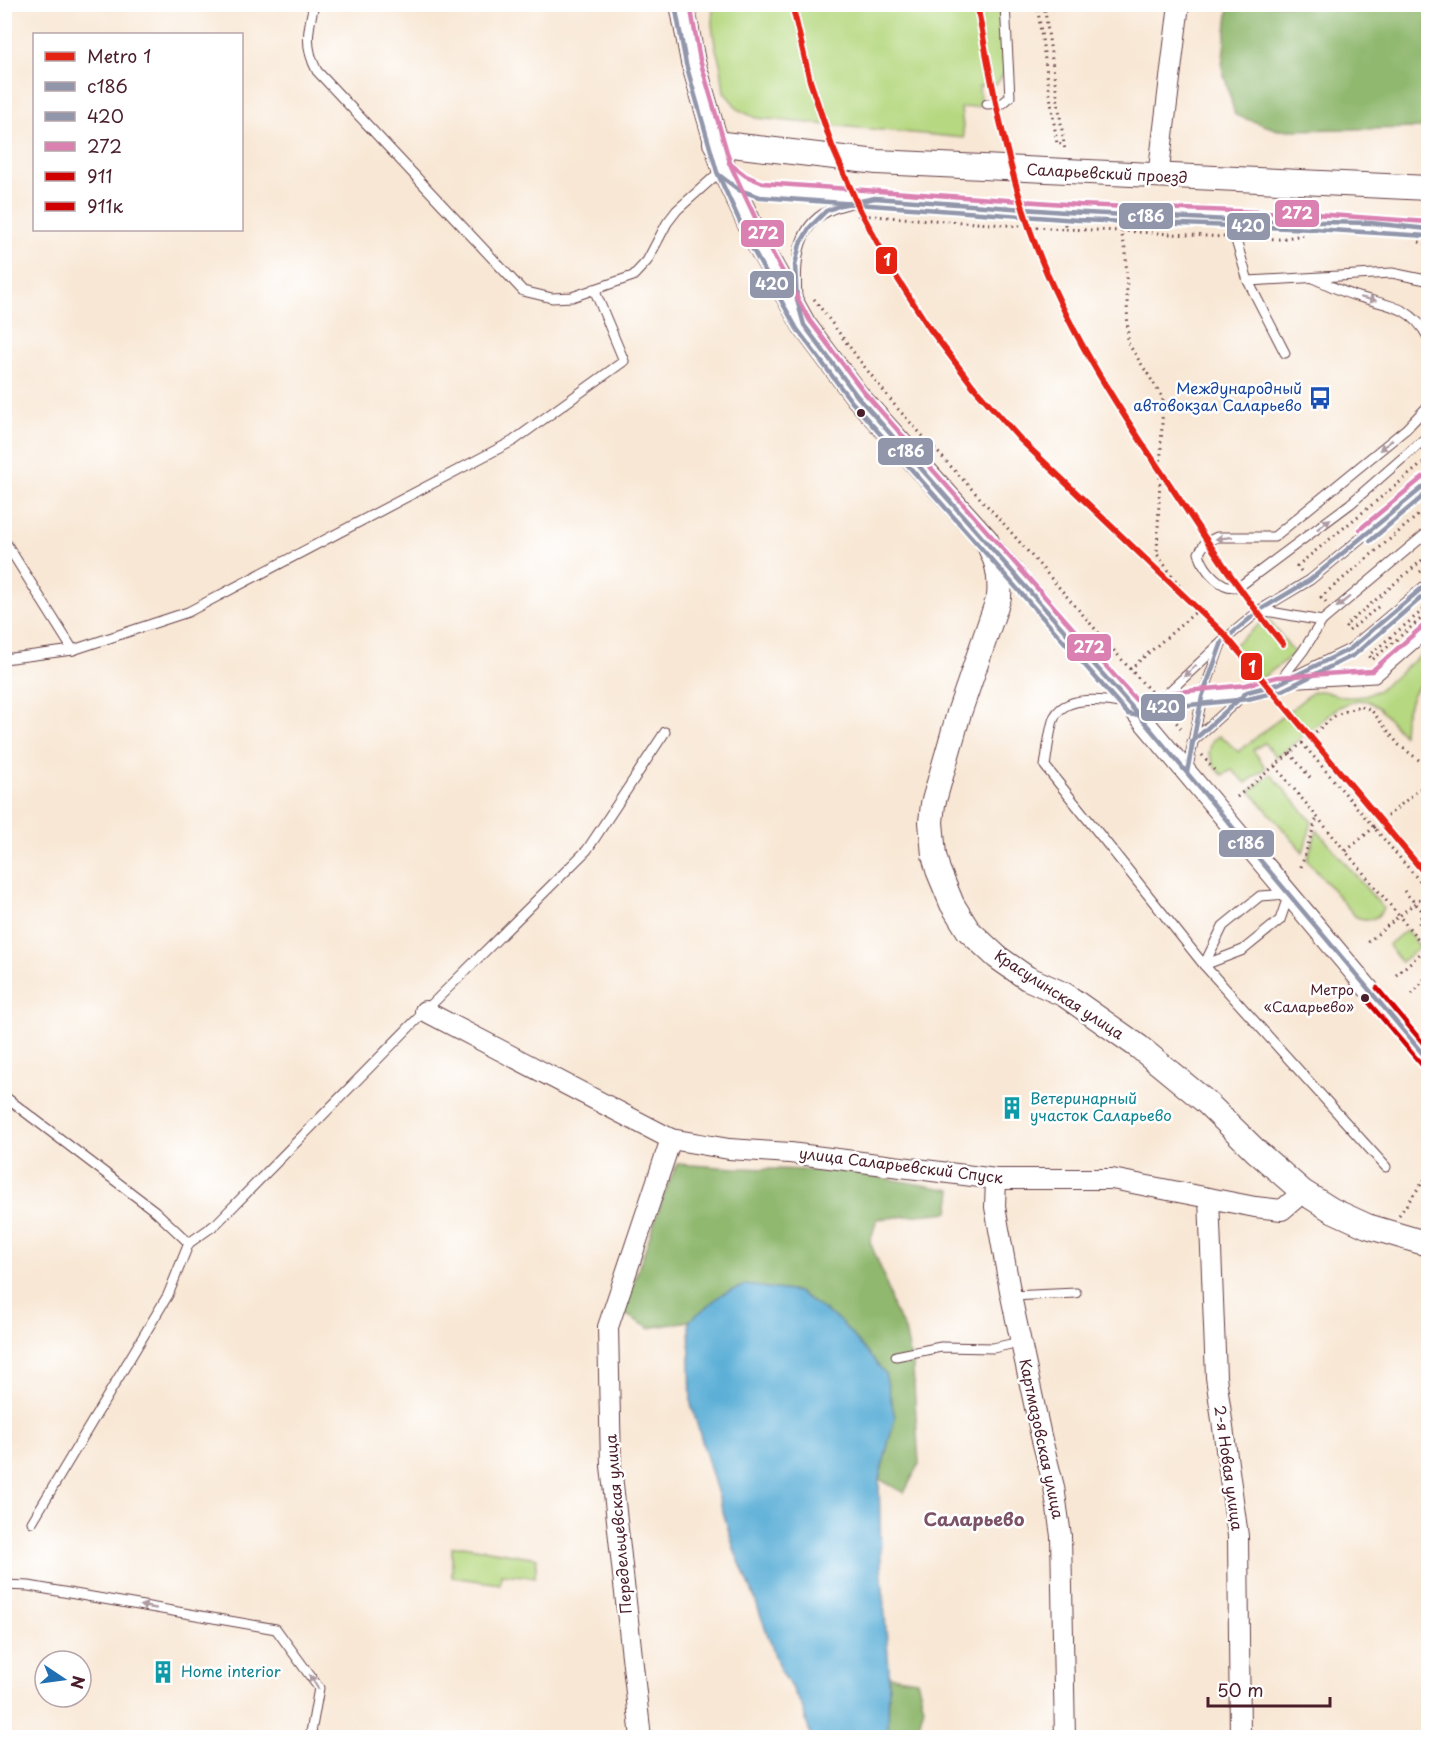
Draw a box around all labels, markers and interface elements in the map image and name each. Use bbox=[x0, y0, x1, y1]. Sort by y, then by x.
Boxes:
legend bbox=[33, 33, 243, 231]
text: Metro 1 bbox=[87, 42, 151, 69]
text: с186 bbox=[87, 72, 128, 99]
text: 420 bbox=[87, 102, 124, 129]
text: 272 bbox=[87, 132, 122, 159]
street label: Саларьевский проезд bbox=[1026, 157, 1188, 188]
text: 911 bbox=[87, 162, 113, 189]
text: 911к bbox=[87, 192, 124, 219]
line badge: 272 bbox=[1274, 199, 1320, 228]
text: 272 bbox=[1281, 200, 1313, 224]
line badge: с186 bbox=[1118, 202, 1174, 230]
text: с186 bbox=[1128, 203, 1164, 227]
line badge: 420 bbox=[1226, 212, 1271, 241]
text: 420 bbox=[1231, 213, 1265, 237]
line badge: 272 bbox=[740, 219, 785, 248]
text: 272 bbox=[747, 220, 779, 244]
line badge: 1 bbox=[875, 246, 898, 275]
text: 1 bbox=[883, 247, 891, 271]
line badge: 420 bbox=[749, 270, 795, 299]
text: 420 bbox=[755, 271, 789, 295]
one-way arrow bbox=[1358, 295, 1377, 305]
place label: Международный автовокзал Саларьево bbox=[1133, 376, 1302, 416]
bus stop icon: Международный автовокзал Саларьево bbox=[1307, 385, 1333, 411]
unlabelled marker bbox=[855, 407, 867, 419]
line badge: с186 bbox=[877, 437, 934, 466]
text: с186 bbox=[888, 438, 924, 462]
one-way arrow bbox=[1378, 439, 1394, 452]
one-way arrow bbox=[1316, 518, 1332, 531]
one-way arrow bbox=[1214, 533, 1233, 543]
one-way arrow bbox=[1336, 595, 1351, 608]
line badge: 272 bbox=[1066, 633, 1112, 662]
text: 272 bbox=[1073, 634, 1105, 658]
line badge: 1 bbox=[1240, 652, 1263, 681]
text: 1 bbox=[1248, 654, 1256, 678]
one-way arrow bbox=[1183, 664, 1198, 678]
line badge: 420 bbox=[1140, 693, 1186, 722]
text: 420 bbox=[1146, 694, 1180, 718]
line badge: с186 bbox=[1218, 829, 1275, 858]
text: с186 bbox=[1228, 830, 1264, 854]
street label: Красулинская улица bbox=[991, 943, 1130, 1045]
place label: Метро «Саларьево» bbox=[1264, 979, 1354, 1017]
marker: Метро «Саларьево» bbox=[1359, 992, 1371, 1004]
place label: Ветеринарный участок Саларьево bbox=[1030, 1086, 1172, 1126]
building icon: Ветеринарный участок Саларьево bbox=[999, 1095, 1025, 1121]
street label: улица Саларьевский Спуск bbox=[798, 1141, 1005, 1188]
street label: Картмазовская улица bbox=[1014, 1356, 1071, 1521]
street label: 2-я Новая улица bbox=[1209, 1404, 1250, 1532]
street label: Передельцевская улица bbox=[598, 1433, 637, 1615]
district label: Саларьево bbox=[923, 1505, 1025, 1532]
one-way arrow bbox=[138, 1602, 157, 1611]
north arrow bbox=[33, 1649, 93, 1709]
building icon: Home interior bbox=[150, 1659, 176, 1685]
place label: Home interior bbox=[181, 1659, 281, 1682]
scale bar bbox=[1208, 1670, 1330, 1708]
one-way arrow bbox=[308, 1673, 319, 1690]
text: N bbox=[65, 1674, 92, 1691]
text: 50 m bbox=[1217, 1676, 1264, 1703]

